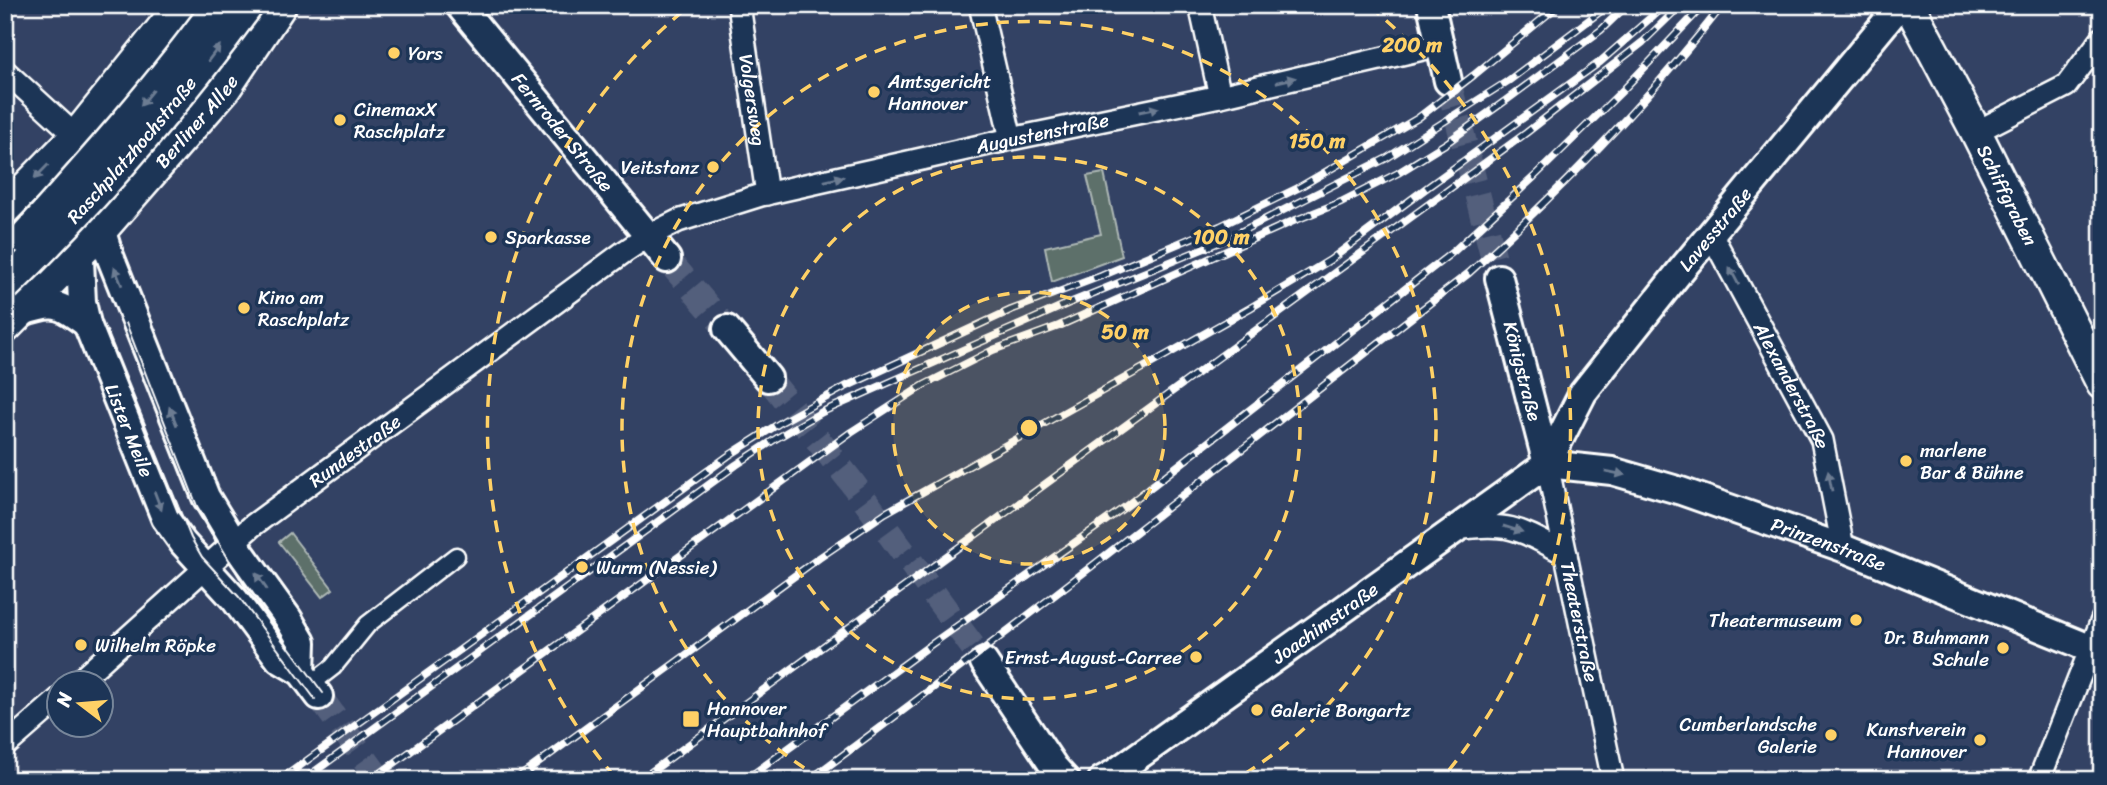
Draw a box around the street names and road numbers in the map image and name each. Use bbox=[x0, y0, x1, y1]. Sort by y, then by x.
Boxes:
street label: Volgersweg bbox=[730, 52, 776, 148]
street label: Fernroder Straße bbox=[503, 64, 623, 200]
street label: Berliner Allee bbox=[146, 67, 247, 176]
street label: Raschplatzhochstraße bbox=[58, 68, 205, 231]
street label: Augustenstraße bbox=[972, 103, 1112, 163]
street label: Schiffgraben bbox=[1968, 138, 2047, 252]
street label: Lavesstraße bbox=[1670, 179, 1760, 279]
street label: Alexanderstraße bbox=[1744, 315, 1840, 452]
street label: Königstraße bbox=[1494, 317, 1552, 424]
street label: Lister Meile bbox=[96, 378, 163, 482]
street label: Rundestraße bbox=[301, 405, 408, 496]
street label: Prinzenstraße bbox=[1767, 507, 1891, 580]
street label: Theaterstraße bbox=[1551, 558, 1609, 685]
street label: Joachimstraße bbox=[1264, 573, 1385, 673]

